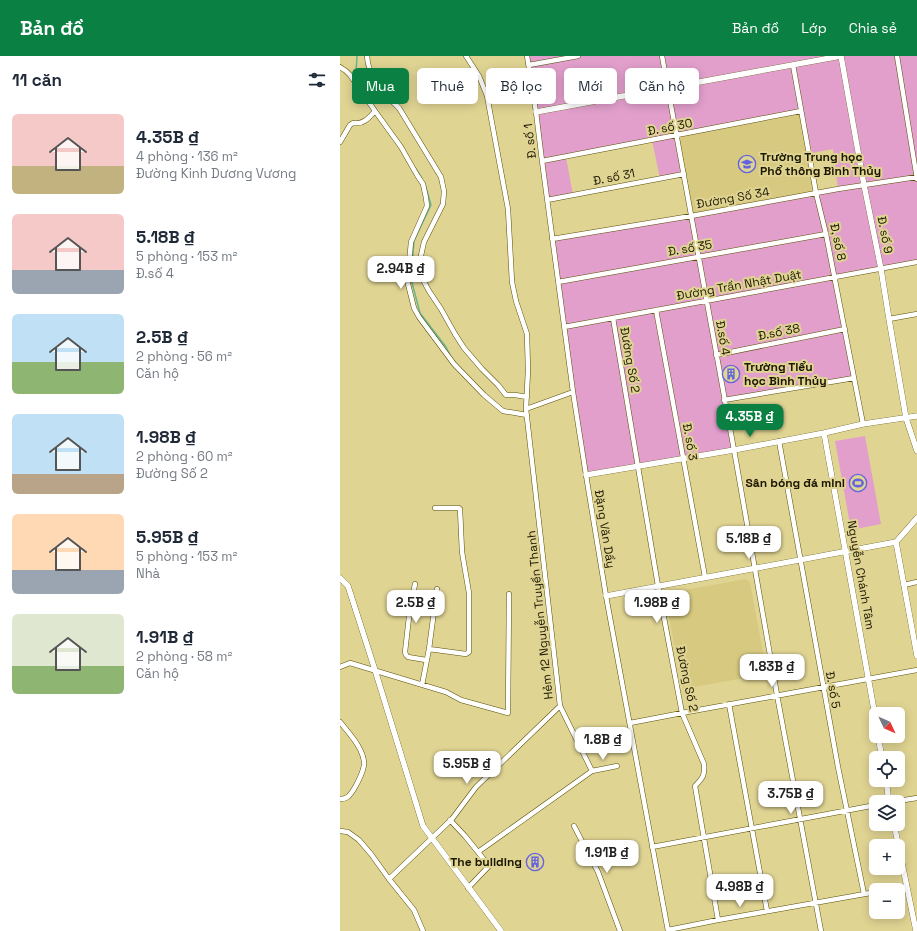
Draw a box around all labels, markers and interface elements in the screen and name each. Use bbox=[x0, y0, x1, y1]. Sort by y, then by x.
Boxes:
text: Bản đồ bbox=[20, 16, 84, 41]
text: Bản đồ bbox=[732, 19, 779, 37]
text: Lớp bbox=[801, 19, 827, 37]
text: Chia sẻ bbox=[849, 19, 897, 37]
chip: Mua bbox=[352, 68, 409, 104]
chip: Thuê bbox=[417, 68, 478, 104]
chip: Bộ lọc bbox=[486, 68, 556, 104]
chip: Mới bbox=[564, 68, 617, 104]
chip: Căn hộ bbox=[625, 68, 699, 104]
text: 11 căn bbox=[12, 69, 62, 91]
icon: filters bbox=[306, 69, 328, 91]
street label: Đ. số 30 bbox=[646, 115, 694, 139]
street label: Đ. số 1 bbox=[520, 123, 540, 159]
text: 4.35B ₫ bbox=[136, 126, 200, 148]
icon: home bbox=[44, 130, 92, 178]
text: 4 phòng · 136 m² bbox=[136, 148, 238, 165]
place label: Trường Trung học Phổ thông Bình Thủy bbox=[760, 149, 881, 179]
school or university icon: Trường Trung học Phổ thông Bình Thủy bbox=[737, 154, 757, 174]
text: Đường Kinh Dương Vương bbox=[136, 165, 296, 182]
street label: Đ. số 31 bbox=[592, 165, 636, 189]
street label: Đường Số 34 bbox=[695, 184, 771, 212]
street label: Đ. số 9 bbox=[874, 215, 896, 255]
street label: Đ, số 8 bbox=[826, 222, 850, 262]
text: 5.18B ₫ bbox=[136, 226, 196, 248]
icon: home bbox=[44, 230, 92, 278]
street label: Đ. số 35 bbox=[667, 236, 713, 260]
text: 5 phòng · 153 m² bbox=[136, 248, 237, 265]
pin: 2.94B ₫ bbox=[364, 256, 438, 290]
text: 2.94B ₫ bbox=[377, 260, 425, 277]
text: Đ.số 4 bbox=[136, 265, 174, 282]
street label: Đường Trần Nhật Duật bbox=[675, 266, 803, 304]
street label: Đ.số 4 bbox=[712, 319, 734, 357]
street label: Đ.số 38 bbox=[757, 320, 801, 344]
text: 2.5B ₫ bbox=[136, 326, 189, 348]
street label: Đường Số 2 bbox=[616, 326, 644, 394]
icon: home bbox=[44, 330, 92, 378]
text: 2 phòng · 56 m² bbox=[136, 348, 232, 365]
place label: Trường Tiểu học Bình Thủy bbox=[744, 359, 827, 389]
building icon: Trường Tiểu học Bình Thủy bbox=[721, 364, 741, 384]
text: Căn hộ bbox=[136, 365, 179, 382]
pin: 4.35B ₫ bbox=[713, 404, 787, 438]
text: 4.35B ₫ bbox=[726, 408, 774, 425]
street label: Đ. số 3 bbox=[679, 422, 701, 462]
text: 1.98B ₫ bbox=[136, 426, 197, 448]
icon: home bbox=[44, 430, 92, 478]
text: 2 phòng · 60 m² bbox=[136, 448, 233, 465]
text: Đường Số 2 bbox=[136, 465, 208, 482]
sports icon: Sân bóng đá mini bbox=[848, 473, 868, 493]
place label: Sân bóng đá mini bbox=[746, 475, 845, 491]
street label: Đặng Văn Dầy bbox=[591, 489, 619, 569]
street label: Nguyễn Chánh Tâm bbox=[844, 519, 878, 631]
text: 5.95B ₫ bbox=[136, 526, 200, 548]
pin: 5.18B ₫ bbox=[712, 526, 786, 560]
icon: home bbox=[44, 530, 92, 578]
street label: Hẻm 12 Nguyễn Truyền Thanh bbox=[523, 530, 557, 700]
text: 5.18B ₫ bbox=[726, 530, 772, 547]
text: 5 phòng · 153 m² bbox=[136, 548, 237, 565]
text: Nhà bbox=[136, 565, 160, 582]
pin: 2.5B ₫ bbox=[383, 590, 449, 624]
pin: 1.98B ₫ bbox=[620, 590, 694, 624]
text: 2.5B ₫ bbox=[396, 594, 436, 611]
text: 1.98B ₫ bbox=[634, 594, 680, 611]
text: 1.91B ₫ bbox=[136, 626, 194, 648]
icon: home bbox=[44, 630, 92, 678]
street label: Đường Số 2 bbox=[672, 645, 702, 713]
text: 2 phòng · 58 m² bbox=[136, 648, 232, 665]
pin: 1.83B ₫ bbox=[735, 654, 809, 688]
text: 1.83B ₫ bbox=[749, 658, 795, 675]
text: Căn hộ bbox=[136, 665, 179, 682]
street label: Đ. số 5 bbox=[822, 670, 844, 710]
north arrow bbox=[869, 707, 905, 743]
map controls bbox=[869, 707, 905, 919]
pin: 1.8B ₫ bbox=[570, 727, 636, 761]
text: 1.8B ₫ bbox=[584, 731, 622, 748]
pin: 5.95B ₫ bbox=[430, 751, 504, 785]
button: locate bbox=[869, 751, 905, 787]
text: 5.95B ₫ bbox=[443, 755, 491, 772]
pin: 3.75B ₫ bbox=[754, 781, 828, 815]
text: 3.75B ₫ bbox=[767, 785, 815, 802]
button: layers bbox=[869, 795, 905, 831]
button: + bbox=[869, 839, 905, 875]
pin: 1.91B ₫ bbox=[570, 840, 644, 874]
text: 1.91B ₫ bbox=[585, 844, 629, 861]
building icon: The building bbox=[525, 852, 545, 872]
place label: The building bbox=[450, 854, 522, 870]
pin: 4.98B ₫ bbox=[703, 874, 777, 908]
text: 4.98B ₫ bbox=[715, 878, 765, 895]
button: − bbox=[869, 883, 905, 919]

